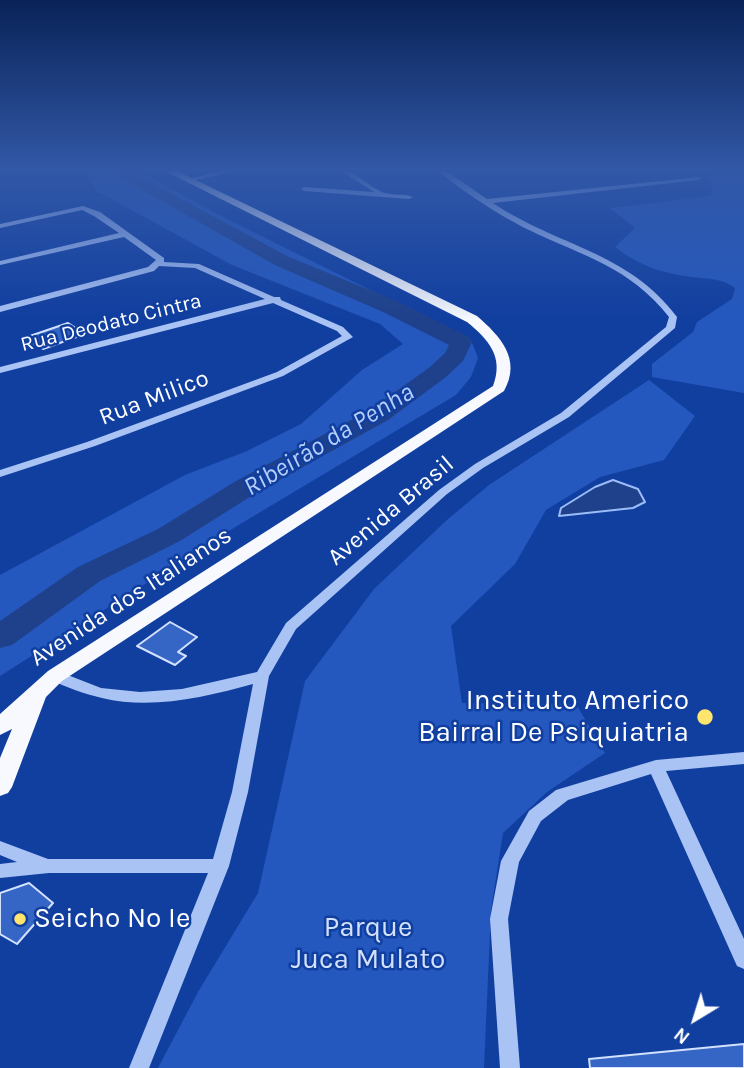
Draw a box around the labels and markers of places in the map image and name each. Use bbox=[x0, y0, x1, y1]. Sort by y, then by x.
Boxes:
place label: Instituto Americo Bairral De Psiquiatria bbox=[418, 684, 689, 750]
marker: Instituto Americo Bairral De Psiquiatria bbox=[695, 707, 715, 727]
place label: Seicho No Ie bbox=[34, 902, 190, 936]
marker: Seicho No Ie bbox=[12, 911, 28, 927]

